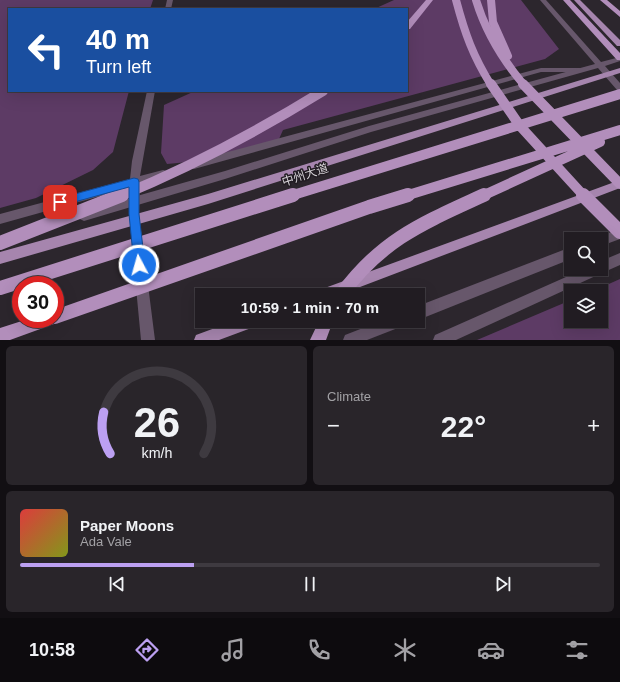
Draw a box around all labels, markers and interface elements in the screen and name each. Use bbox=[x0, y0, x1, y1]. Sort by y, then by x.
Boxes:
icon: left bbox=[20, 24, 72, 76]
text: 40 m bbox=[86, 24, 150, 55]
text: Turn left bbox=[86, 57, 151, 77]
street label: 中州大道 bbox=[280, 161, 330, 189]
pin bbox=[43, 185, 77, 219]
icon: arrive bbox=[49, 191, 71, 213]
map controls bbox=[564, 232, 608, 328]
button: search bbox=[564, 232, 608, 276]
position arrow bbox=[118, 244, 160, 286]
speed limit sign: 30 bbox=[12, 276, 64, 328]
button: layers bbox=[564, 284, 608, 328]
text: 10:59 · 1 min · 70 m bbox=[241, 299, 379, 316]
text: Climate bbox=[327, 389, 371, 404]
text: 26 bbox=[133, 398, 180, 445]
text: 22° bbox=[441, 410, 486, 443]
text: − bbox=[327, 413, 340, 438]
text: + bbox=[587, 413, 600, 438]
text: km/h bbox=[141, 444, 172, 460]
text: Paper Moons bbox=[80, 517, 174, 534]
text: Ada Vale bbox=[80, 534, 132, 549]
icon: previous bbox=[106, 573, 128, 595]
icon: pause bbox=[299, 573, 321, 595]
icon: next bbox=[492, 573, 514, 595]
icon: directions bbox=[133, 636, 161, 664]
icon: music bbox=[219, 636, 247, 664]
icon: phone bbox=[305, 636, 333, 664]
icon: climate bbox=[391, 636, 419, 664]
icon: car bbox=[477, 636, 505, 664]
icon: filters bbox=[563, 636, 591, 664]
text: 10:58 bbox=[29, 640, 75, 660]

